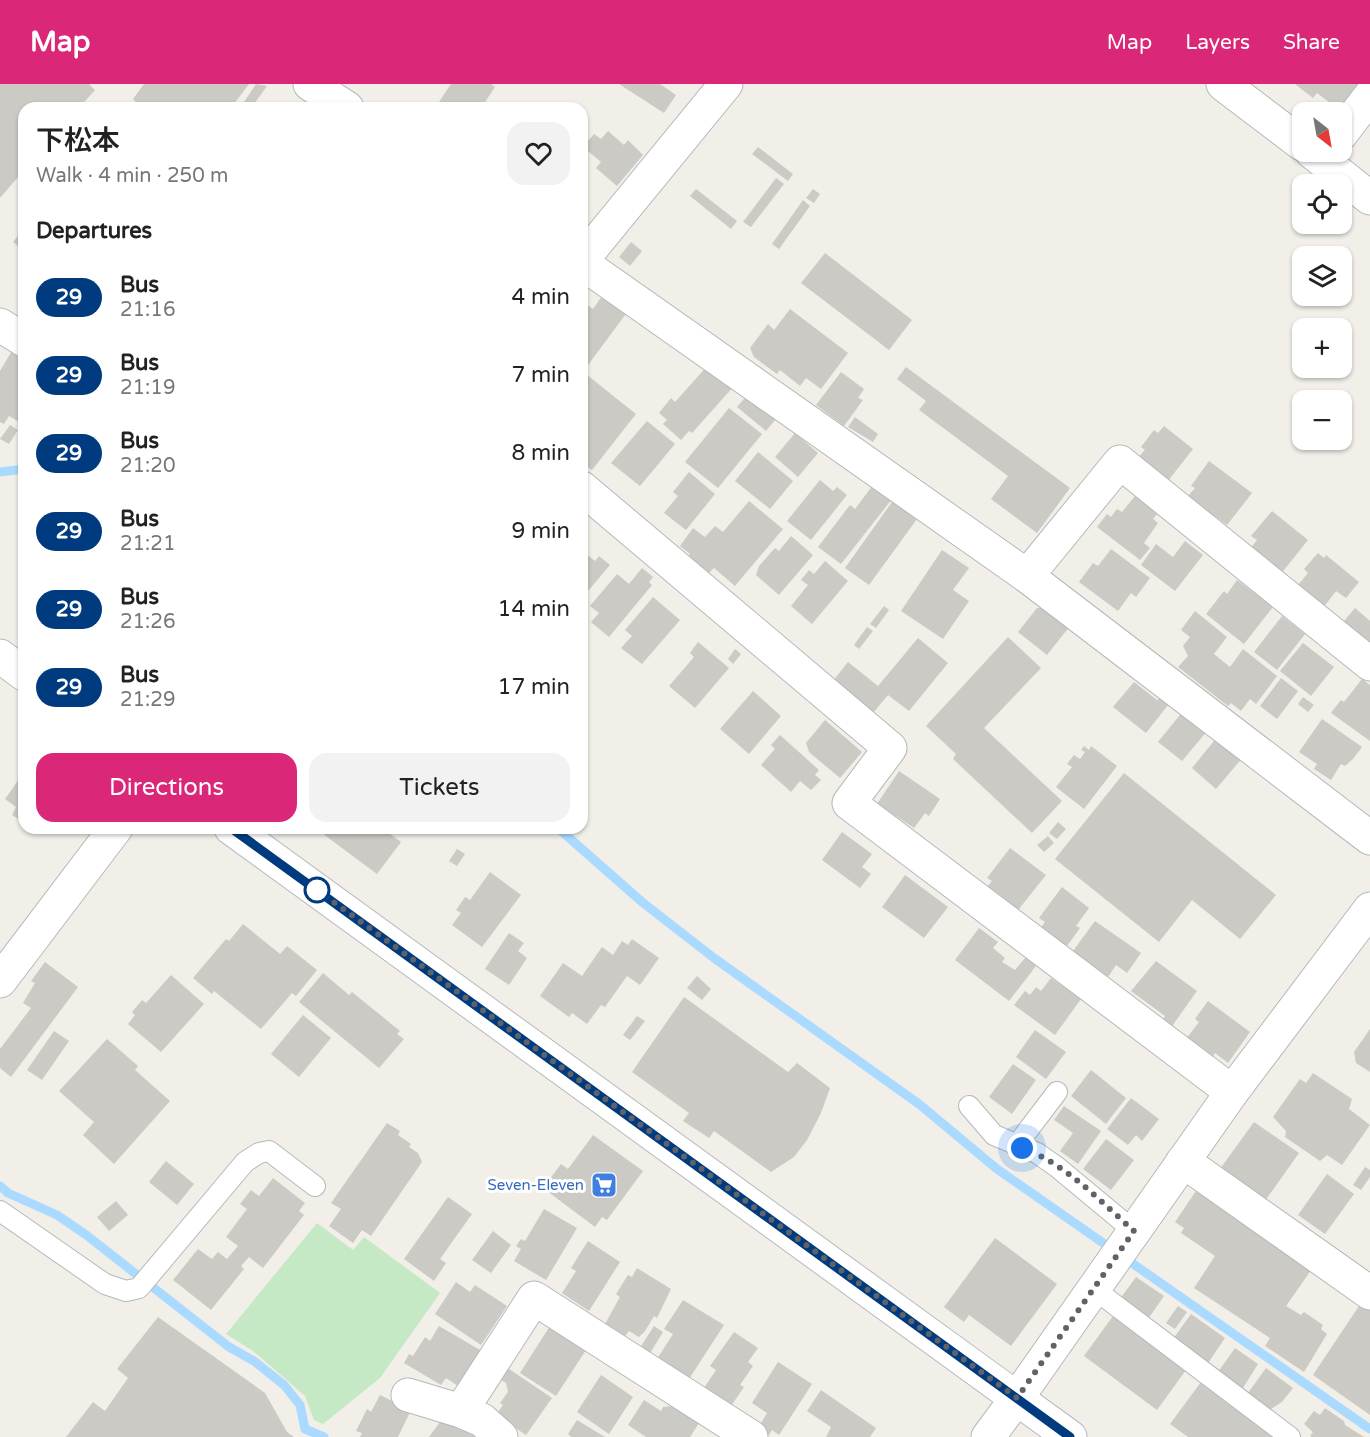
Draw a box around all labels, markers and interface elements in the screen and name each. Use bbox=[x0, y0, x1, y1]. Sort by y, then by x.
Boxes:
text: Map bbox=[30, 25, 90, 59]
text: Map bbox=[1107, 30, 1152, 55]
text: Layers bbox=[1185, 30, 1250, 55]
text: Share bbox=[1283, 30, 1340, 55]
north arrow bbox=[1292, 102, 1352, 162]
map controls bbox=[1292, 102, 1352, 450]
button: heart bbox=[507, 122, 570, 185]
text: 下松本 bbox=[36, 124, 120, 158]
text: Walk · 4 min · 250 m bbox=[36, 164, 228, 188]
button: locate bbox=[1292, 174, 1352, 234]
text: Departures bbox=[36, 218, 152, 244]
button: layers bbox=[1292, 246, 1352, 306]
text: Bus bbox=[120, 272, 159, 298]
text: 4 min bbox=[511, 284, 570, 310]
text: 29 bbox=[56, 285, 82, 310]
text: 21:16 bbox=[120, 298, 175, 322]
button: + bbox=[1292, 318, 1352, 378]
text: Bus bbox=[120, 350, 159, 376]
text: 7 min bbox=[511, 362, 570, 388]
text: 29 bbox=[56, 363, 82, 388]
text: 21:19 bbox=[120, 376, 175, 400]
button: − bbox=[1292, 390, 1352, 450]
text: Bus bbox=[120, 428, 159, 454]
text: 8 min bbox=[511, 440, 570, 466]
text: 29 bbox=[56, 441, 82, 466]
text: 21:20 bbox=[120, 454, 175, 478]
text: Bus bbox=[120, 506, 159, 532]
text: 9 min bbox=[511, 518, 570, 544]
text: 29 bbox=[56, 519, 82, 544]
text: 21:21 bbox=[120, 532, 175, 556]
text: Bus bbox=[120, 584, 159, 610]
text: 14 min bbox=[498, 596, 570, 622]
text: 29 bbox=[56, 597, 82, 622]
text: 21:26 bbox=[120, 610, 175, 634]
text: Bus bbox=[120, 662, 159, 688]
text: 17 min bbox=[498, 674, 570, 700]
text: 29 bbox=[56, 675, 82, 700]
text: 21:29 bbox=[120, 688, 175, 712]
button: Directions bbox=[36, 753, 297, 822]
button: Tickets bbox=[309, 753, 570, 822]
unlabelled marker bbox=[304, 877, 330, 903]
your location bbox=[1007, 1133, 1037, 1163]
supermarket icon: Seven-Eleven bbox=[589, 1170, 619, 1200]
place label: Seven-Eleven bbox=[488, 1176, 584, 1194]

